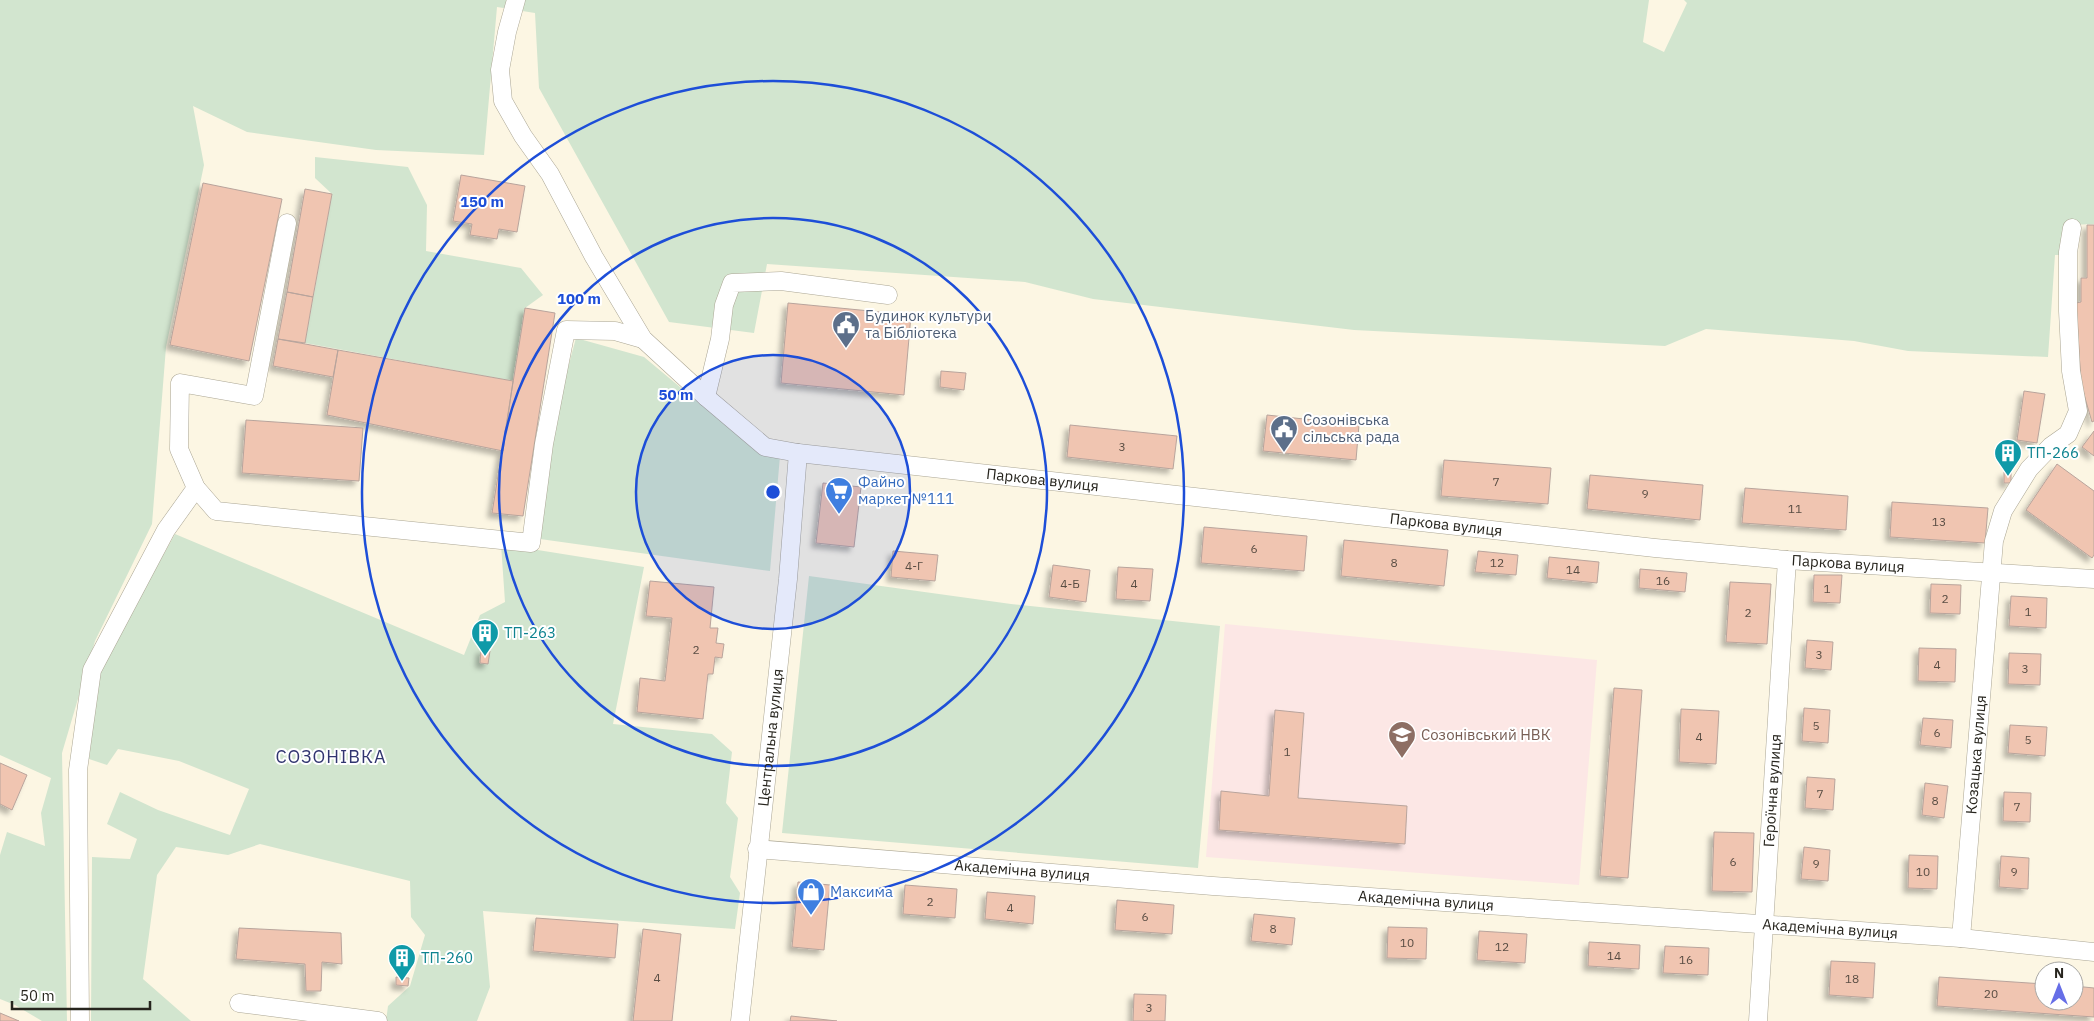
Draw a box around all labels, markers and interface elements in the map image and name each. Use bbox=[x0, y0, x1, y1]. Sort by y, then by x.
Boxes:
text: 150 m bbox=[460, 192, 504, 211]
text: 100 m bbox=[557, 289, 601, 308]
place label: Будинок культури та Бібліотека bbox=[865, 306, 992, 342]
public building icon: Будинок культури та Бібліотека bbox=[831, 310, 861, 349]
text: 50 m bbox=[659, 385, 693, 404]
place label: Созонівська сільська рада bbox=[1303, 410, 1400, 446]
public building icon: Созонівська сільська рада bbox=[1269, 414, 1299, 453]
building icon: ТП-266 bbox=[1993, 438, 2023, 477]
house number: 3 bbox=[1118, 439, 1126, 454]
place label: ТП-266 bbox=[2027, 443, 2079, 462]
street label: Паркова вулиця bbox=[985, 464, 1100, 495]
place label: Файно маркет №111 bbox=[858, 472, 954, 508]
house number: 7 bbox=[1492, 474, 1500, 489]
supermarket icon: Файно маркет №111 bbox=[824, 476, 854, 515]
centre of rings bbox=[764, 483, 782, 501]
house number: 9 bbox=[1641, 486, 1649, 501]
house number: 11 bbox=[1788, 501, 1802, 516]
street label: Паркова вулиця bbox=[1389, 509, 1503, 540]
house number: 13 bbox=[1932, 514, 1946, 529]
house number: 6 bbox=[1250, 541, 1258, 556]
street label: Паркова вулиця bbox=[1791, 550, 1905, 576]
house number: 8 bbox=[1390, 555, 1398, 570]
house number: 12 bbox=[1490, 555, 1504, 570]
house number: 4-Г bbox=[905, 558, 923, 573]
house number: 14 bbox=[1566, 562, 1580, 577]
house number: 16 bbox=[1656, 573, 1670, 588]
house number: 4-Б bbox=[1060, 576, 1080, 591]
house number: 4 bbox=[1130, 576, 1138, 591]
house number: 1 bbox=[1823, 581, 1831, 596]
house number: 2 bbox=[1941, 591, 1949, 606]
house number: 1 bbox=[2024, 604, 2032, 619]
house number: 2 bbox=[1744, 605, 1752, 620]
building icon: ТП-263 bbox=[470, 618, 500, 657]
place label: ТП-263 bbox=[504, 623, 556, 642]
house number: 2 bbox=[692, 642, 700, 657]
house number: 3 bbox=[1815, 647, 1823, 662]
house number: 4 bbox=[1933, 657, 1941, 672]
house number: 3 bbox=[2021, 661, 2029, 676]
street label: Центральна вулиця bbox=[753, 668, 787, 807]
street label: Козацька вулиця bbox=[1961, 694, 1990, 815]
house number: 5 bbox=[1812, 718, 1820, 733]
school or university icon: Созонівський НВК bbox=[1387, 720, 1417, 759]
place label: Созонівський НВК bbox=[1421, 725, 1551, 744]
house number: 6 bbox=[1933, 725, 1941, 740]
house number: 4 bbox=[1695, 729, 1703, 744]
house number: 5 bbox=[2024, 732, 2032, 747]
street label: Героїчна вулиця bbox=[1759, 733, 1785, 848]
house number: 1 bbox=[1283, 744, 1291, 759]
district label: СОЗОНІВКА bbox=[276, 745, 386, 768]
house number: 7 bbox=[1816, 786, 1824, 801]
house number: 8 bbox=[1931, 793, 1939, 808]
house number: 7 bbox=[2013, 799, 2021, 814]
house number: 6 bbox=[1729, 854, 1737, 869]
street label: Академічна вулиця bbox=[954, 855, 1091, 885]
house number: 9 bbox=[1812, 856, 1820, 871]
house number: 10 bbox=[1916, 864, 1930, 879]
house number: 9 bbox=[2010, 864, 2018, 879]
shop icon: Максима bbox=[796, 877, 826, 916]
place label: Максима bbox=[830, 882, 893, 901]
street label: Академічна вулиця bbox=[1358, 886, 1494, 914]
house number: 2 bbox=[926, 894, 934, 909]
house number: 4 bbox=[1006, 900, 1014, 915]
house number: 6 bbox=[1141, 909, 1149, 924]
street label: Академічна вулиця bbox=[1762, 914, 1898, 943]
house number: 8 bbox=[1269, 921, 1277, 936]
house number: 10 bbox=[1400, 935, 1414, 950]
house number: 12 bbox=[1495, 939, 1509, 954]
building icon: ТП-260 bbox=[387, 943, 417, 982]
place label: ТП-260 bbox=[421, 948, 473, 967]
house number: 14 bbox=[1607, 948, 1621, 963]
house number: 16 bbox=[1679, 952, 1693, 967]
north arrow bbox=[2034, 961, 2084, 1011]
text: N bbox=[2054, 964, 2064, 982]
house number: 4 bbox=[653, 970, 661, 985]
house number: 18 bbox=[1845, 971, 1859, 986]
scale bar bbox=[12, 978, 150, 1010]
text: 50 m bbox=[20, 986, 55, 1005]
house number: 20 bbox=[1984, 986, 1998, 1001]
house number: 3 bbox=[1145, 1000, 1153, 1015]

